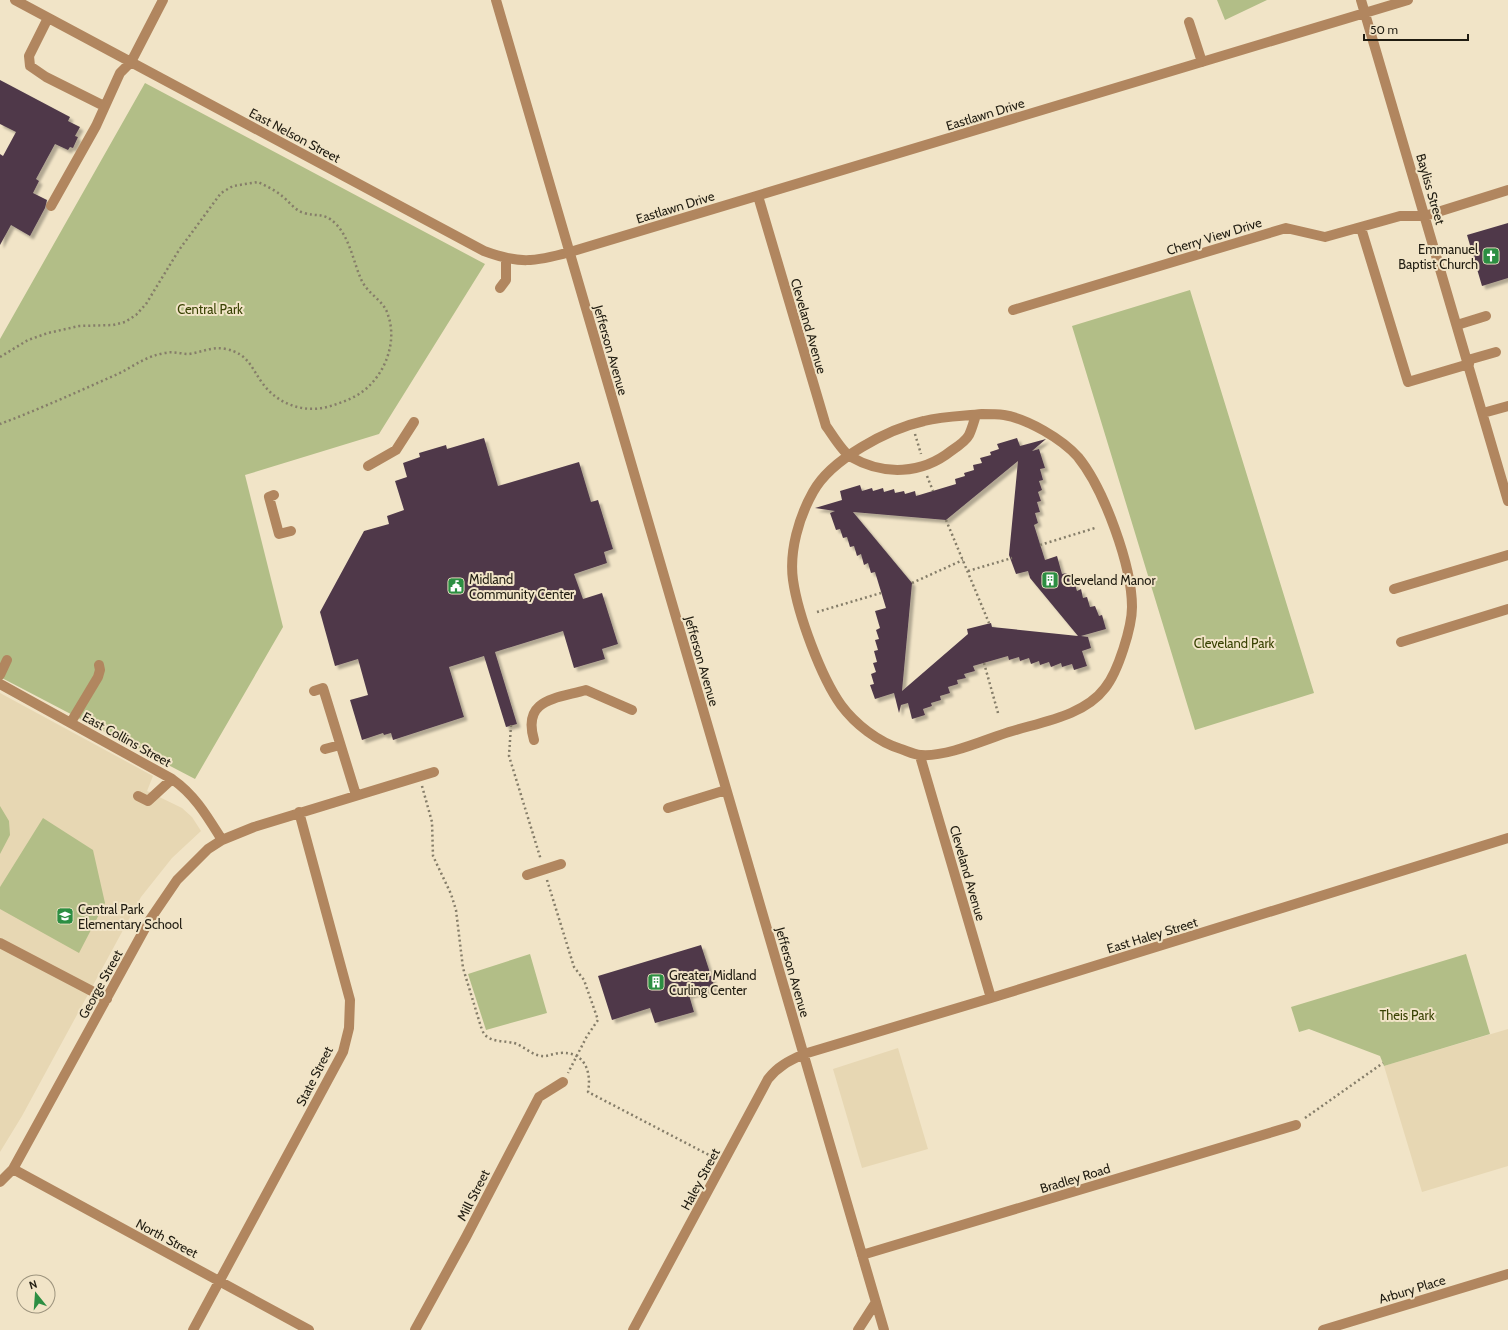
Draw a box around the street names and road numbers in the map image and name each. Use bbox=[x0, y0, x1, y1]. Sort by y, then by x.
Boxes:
street label: Eastlawn Drive bbox=[944, 94, 1026, 134]
street label: East Nelson Street bbox=[247, 104, 344, 166]
street label: Bayliss Street bbox=[1413, 152, 1449, 227]
street label: Eastlawn Drive bbox=[634, 187, 716, 227]
street label: Cherry View Drive bbox=[1164, 214, 1264, 258]
street label: Cleveland Avenue bbox=[788, 276, 830, 376]
street label: Jefferson Avenue bbox=[590, 302, 632, 397]
street label: Jefferson Avenue bbox=[681, 613, 723, 708]
street label: East Collins Street bbox=[80, 708, 175, 770]
street label: Cleveland Avenue bbox=[947, 823, 989, 923]
street label: East Haley Street bbox=[1105, 913, 1200, 956]
street label: Jefferson Avenue bbox=[772, 924, 814, 1019]
street label: George Street bbox=[75, 946, 126, 1021]
street label: State Street bbox=[292, 1043, 336, 1109]
street label: Haley Street bbox=[677, 1145, 723, 1213]
street label: Bradley Road bbox=[1038, 1160, 1112, 1196]
street label: Mill Street bbox=[453, 1166, 493, 1223]
street label: North Street bbox=[133, 1215, 201, 1261]
street label: Arbury Place bbox=[1377, 1271, 1448, 1307]

